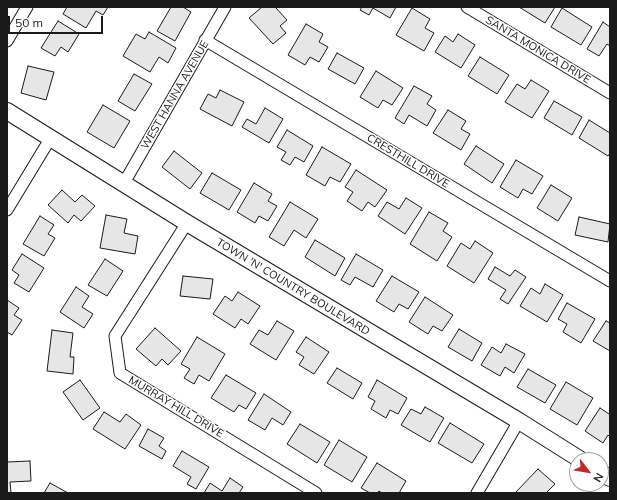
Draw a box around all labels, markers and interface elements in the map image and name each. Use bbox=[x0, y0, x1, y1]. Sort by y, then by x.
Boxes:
scale bar bbox=[10, 8, 105, 34]
street label: SANTA MONICA DRIVE bbox=[483, 13, 593, 87]
text: 50 m bbox=[15, 15, 43, 30]
street label: WEST HANNA AVENUE bbox=[139, 38, 211, 152]
street label: CRESTHILL DRIVE bbox=[364, 131, 452, 191]
street label: TOWN 'N' COUNTRY BOULEVARD bbox=[214, 236, 372, 338]
street label: MURRAY HILL DRIVE bbox=[126, 373, 226, 441]
north arrow bbox=[569, 452, 609, 492]
text: N bbox=[590, 470, 607, 485]

